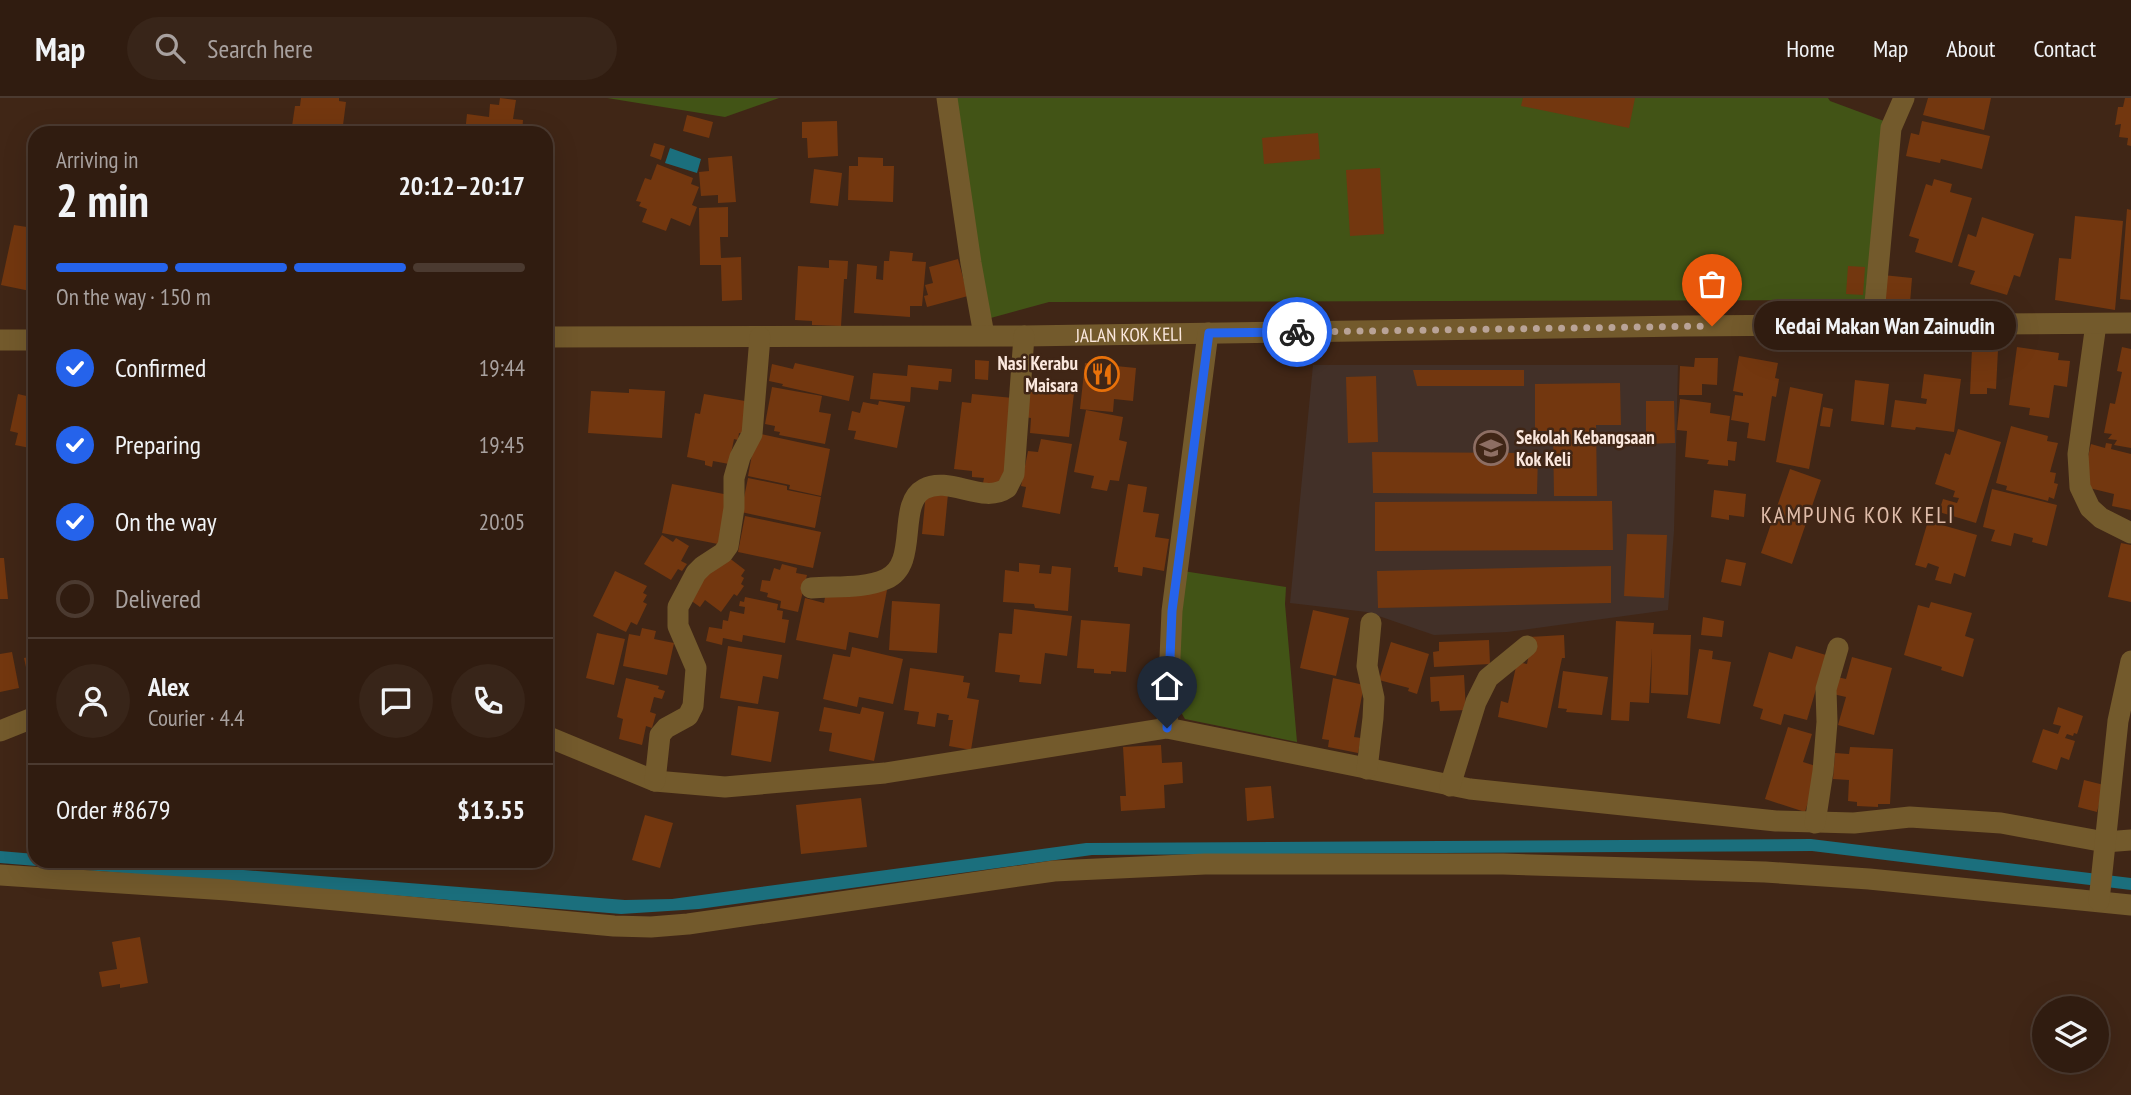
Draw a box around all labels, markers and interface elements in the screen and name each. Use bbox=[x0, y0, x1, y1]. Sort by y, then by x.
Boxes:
search box bbox=[127, 17, 617, 80]
text: Map bbox=[35, 27, 85, 70]
icon: search bbox=[151, 29, 189, 67]
text: Search here bbox=[207, 32, 313, 65]
text: Home bbox=[1786, 33, 1835, 64]
text: Map bbox=[1873, 33, 1908, 64]
text: About bbox=[1946, 33, 1995, 64]
text: Contact bbox=[2033, 33, 2096, 64]
text: Arriving in bbox=[56, 145, 138, 174]
text: 20:12–20:17 bbox=[398, 169, 525, 202]
text: 2 min bbox=[56, 170, 149, 230]
pin bbox=[1682, 254, 1742, 326]
icon: bag bbox=[1693, 265, 1731, 303]
text: On the way · 150 m bbox=[56, 282, 211, 311]
courier bbox=[1262, 297, 1332, 367]
callout: Kedai Makan Wan Zainudin bbox=[1754, 302, 2016, 350]
text: Kedai Makan Wan Zainudin bbox=[1775, 311, 1995, 340]
icon: bike bbox=[1278, 313, 1316, 351]
street label: JALAN KOK KELI bbox=[1074, 322, 1183, 347]
icon: check bbox=[56, 349, 94, 387]
text: Confirmed bbox=[115, 351, 206, 384]
place label: Nasi Kerabu Maisara bbox=[998, 351, 1078, 397]
text: 19:44 bbox=[479, 353, 525, 382]
restaurant icon: Nasi Kerabu Maisara bbox=[1083, 355, 1121, 393]
place label: Sekolah Kebangsaan Kok Keli bbox=[1516, 425, 1655, 471]
icon: check bbox=[56, 426, 94, 464]
text: Preparing bbox=[115, 428, 201, 461]
school or university icon: Sekolah Kebangsaan Kok Keli bbox=[1472, 429, 1510, 467]
text: 19:45 bbox=[479, 430, 525, 459]
district label: KAMPUNG KOK KELI bbox=[1761, 500, 1955, 529]
icon: check bbox=[56, 503, 94, 541]
text: On the way bbox=[115, 505, 217, 538]
text: 20:05 bbox=[479, 507, 525, 536]
text: Delivered bbox=[115, 582, 201, 615]
pin bbox=[1137, 656, 1197, 728]
button: person bbox=[56, 664, 130, 738]
button: chat bbox=[359, 664, 433, 738]
button: phone bbox=[451, 664, 525, 738]
icon: home bbox=[1148, 667, 1186, 705]
text: Alex bbox=[148, 670, 189, 703]
text: Courier · 4.4 bbox=[148, 703, 244, 732]
text: Order #8679 bbox=[56, 793, 171, 826]
text: $13.55 bbox=[457, 793, 525, 826]
map controls bbox=[2032, 996, 2109, 1073]
button: layers bbox=[2032, 996, 2109, 1073]

